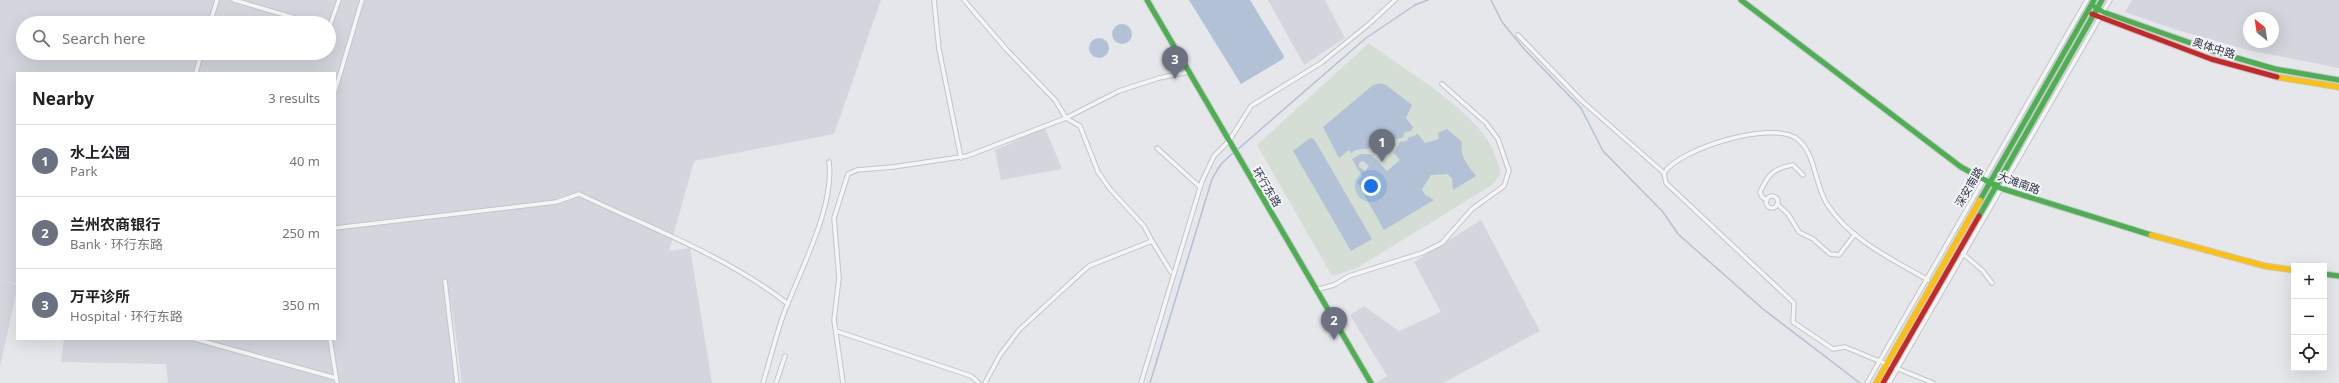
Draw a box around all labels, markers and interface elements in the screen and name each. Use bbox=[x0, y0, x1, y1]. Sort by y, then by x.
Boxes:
north arrow bbox=[2243, 12, 2279, 48]
search box bbox=[16, 16, 336, 60]
icon: search bbox=[30, 27, 52, 49]
text: Search here bbox=[62, 28, 145, 48]
street label: 奥体中路 bbox=[2191, 34, 2237, 61]
pin: 3 bbox=[1162, 46, 1188, 79]
text: Nearby bbox=[32, 87, 94, 110]
text: 3 results bbox=[268, 89, 320, 107]
pin: 1 bbox=[1369, 129, 1395, 162]
text: 水上公园 bbox=[70, 142, 130, 162]
text: 1 bbox=[41, 152, 49, 170]
text: 40 m bbox=[290, 152, 320, 170]
text: Park bbox=[70, 162, 97, 180]
street label: 环行东路 bbox=[1250, 164, 1285, 209]
street label: 深安南路 bbox=[1951, 164, 1986, 210]
street label: 大滩南路 bbox=[1996, 168, 2042, 197]
your location bbox=[1361, 176, 1381, 196]
text: 兰州农商银行 bbox=[70, 214, 160, 234]
text: 2 bbox=[41, 224, 49, 242]
text: 250 m bbox=[282, 224, 320, 242]
text: Bank · 环行东路 bbox=[70, 235, 163, 253]
map controls bbox=[2291, 263, 2327, 371]
button: + bbox=[2291, 263, 2327, 299]
text: 万平诊所 bbox=[70, 286, 130, 306]
text: 3 bbox=[41, 296, 49, 314]
text: 350 m bbox=[282, 296, 320, 314]
button: − bbox=[2291, 299, 2327, 335]
text: Hospital · 环行东路 bbox=[70, 307, 183, 325]
pin: 2 bbox=[1321, 307, 1347, 340]
button: locate bbox=[2291, 335, 2327, 371]

